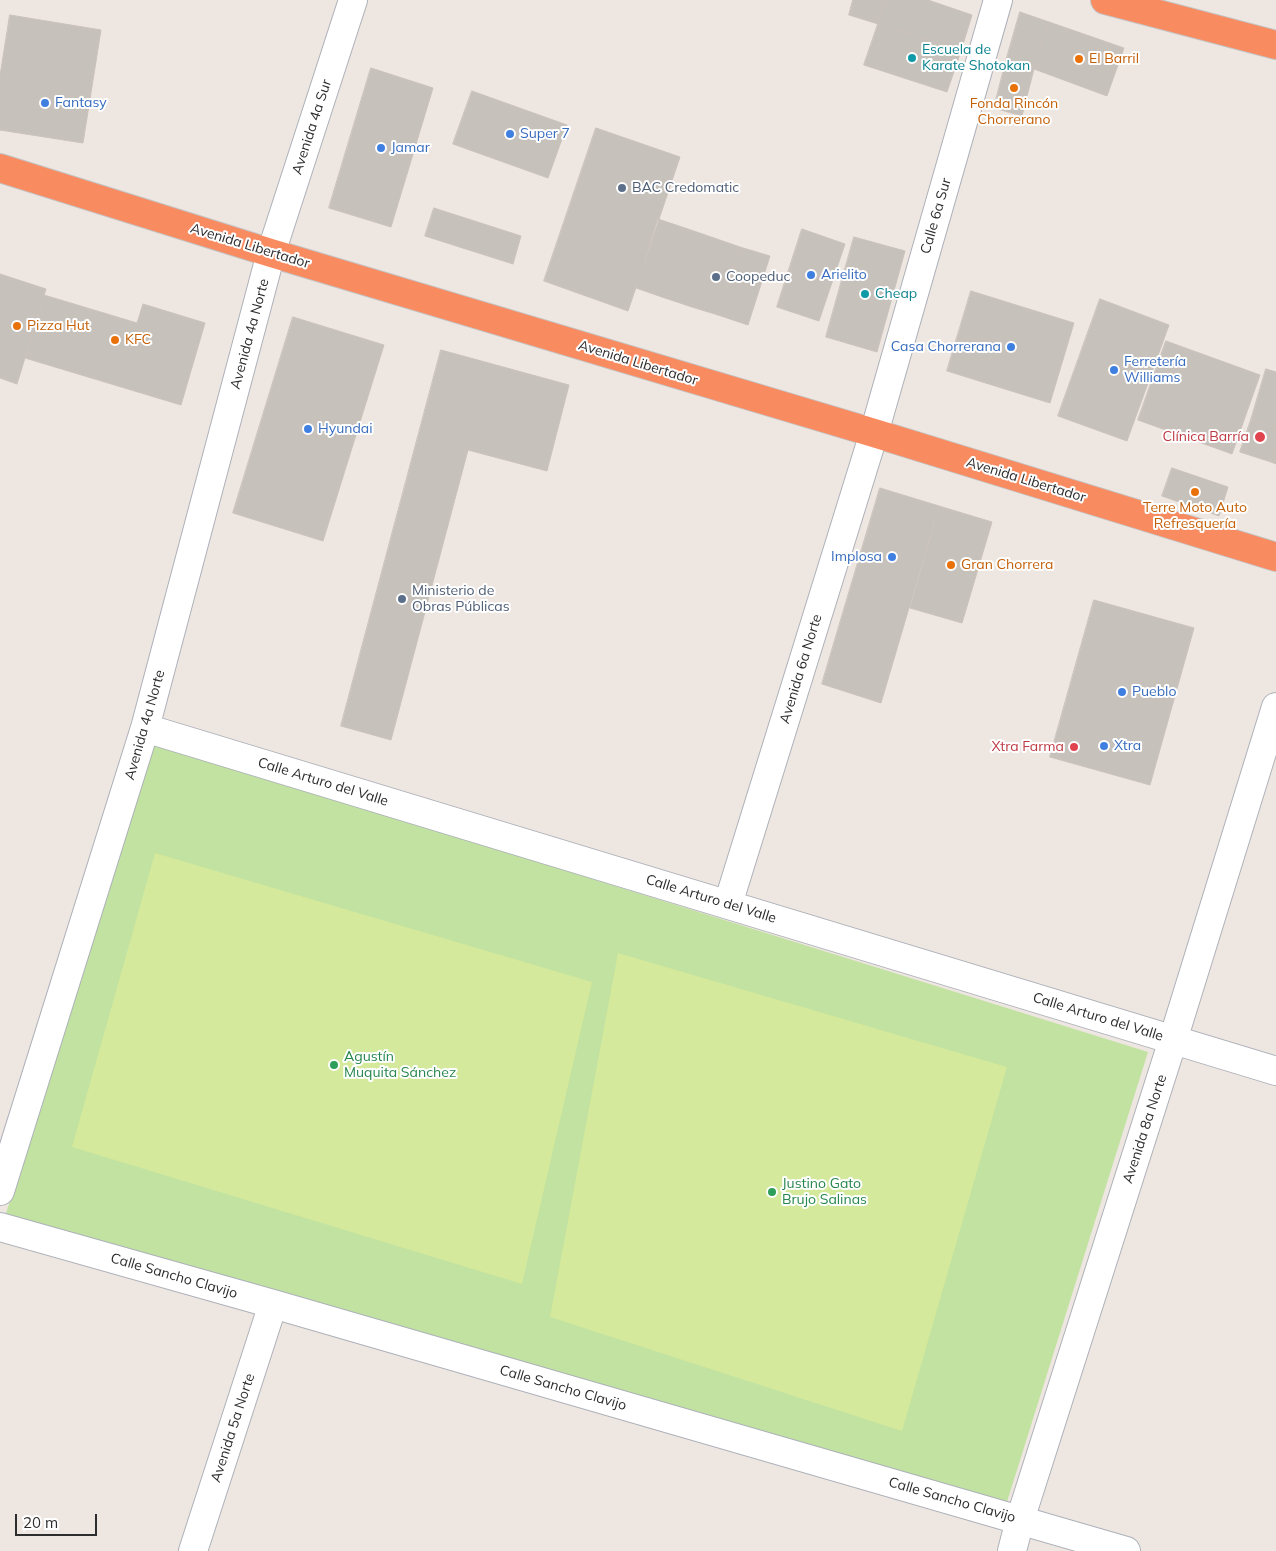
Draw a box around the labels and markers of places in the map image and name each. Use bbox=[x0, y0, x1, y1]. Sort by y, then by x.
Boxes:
place label: Escuela de Karate Shotokan bbox=[922, 42, 1030, 74]
place label: El Barril bbox=[1089, 51, 1139, 67]
marker: Escuela de Karate Shotokan bbox=[906, 52, 918, 64]
marker: El Barril bbox=[1073, 53, 1085, 65]
marker: Fonda Rincón Chorrerano bbox=[1008, 82, 1020, 94]
place label: Fantasy bbox=[55, 95, 107, 111]
place label: Fonda Rincón Chorrerano bbox=[970, 96, 1058, 128]
marker: Fantasy bbox=[39, 97, 51, 109]
place label: Super 7 bbox=[520, 126, 570, 142]
marker: Super 7 bbox=[504, 128, 516, 140]
place label: Jamar bbox=[391, 140, 430, 156]
marker: Jamar bbox=[375, 142, 387, 154]
place label: BAC Credomatic bbox=[632, 180, 739, 196]
marker: BAC Credomatic bbox=[616, 182, 628, 194]
place label: Arielito bbox=[821, 267, 867, 283]
place label: Coopeduc bbox=[726, 269, 790, 285]
marker: Arielito bbox=[805, 269, 817, 281]
marker: Coopeduc bbox=[710, 271, 722, 283]
place label: Cheap bbox=[875, 286, 917, 302]
marker: Cheap bbox=[859, 288, 871, 300]
place label: Pizza Hut bbox=[27, 318, 90, 334]
marker: Pizza Hut bbox=[11, 320, 23, 332]
place label: KFC bbox=[125, 332, 151, 348]
marker: KFC bbox=[109, 334, 121, 346]
place label: Casa Chorrerana bbox=[891, 339, 1001, 355]
marker: Casa Chorrerana bbox=[1005, 341, 1017, 353]
place label: Ferretería Williams bbox=[1124, 354, 1186, 387]
marker: Ferretería Williams bbox=[1108, 364, 1120, 376]
place label: Hyundai bbox=[318, 421, 373, 437]
marker: Hyundai bbox=[302, 423, 314, 435]
place label: Clínica Barría bbox=[1162, 429, 1249, 445]
marker: Clínica Barría bbox=[1253, 430, 1267, 444]
marker: Terre Moto Auto Refresquería bbox=[1189, 486, 1201, 498]
place label: Terre Moto Auto Refresquería bbox=[1143, 500, 1247, 532]
place label: Implosa bbox=[831, 549, 882, 565]
marker: Implosa bbox=[886, 551, 898, 563]
place label: Gran Chorrera bbox=[961, 557, 1053, 573]
marker: Gran Chorrera bbox=[945, 559, 957, 571]
place label: Ministerio de Obras Públicas bbox=[412, 583, 510, 616]
marker: Ministerio de Obras Públicas bbox=[396, 593, 408, 605]
place label: Pueblo bbox=[1132, 684, 1176, 700]
marker: Pueblo bbox=[1116, 686, 1128, 698]
place label: Xtra bbox=[1114, 738, 1141, 754]
place label: Xtra Farma bbox=[991, 739, 1064, 755]
marker: Xtra bbox=[1098, 740, 1110, 752]
marker: Xtra Farma bbox=[1068, 741, 1080, 753]
place label: Agustín Muquita Sánchez bbox=[344, 1049, 456, 1082]
marker: Agustín Muquita Sánchez bbox=[328, 1059, 340, 1071]
place label: Justino Gato Brujo Salinas bbox=[782, 1176, 867, 1208]
marker: Justino Gato Brujo Salinas bbox=[766, 1186, 778, 1198]

